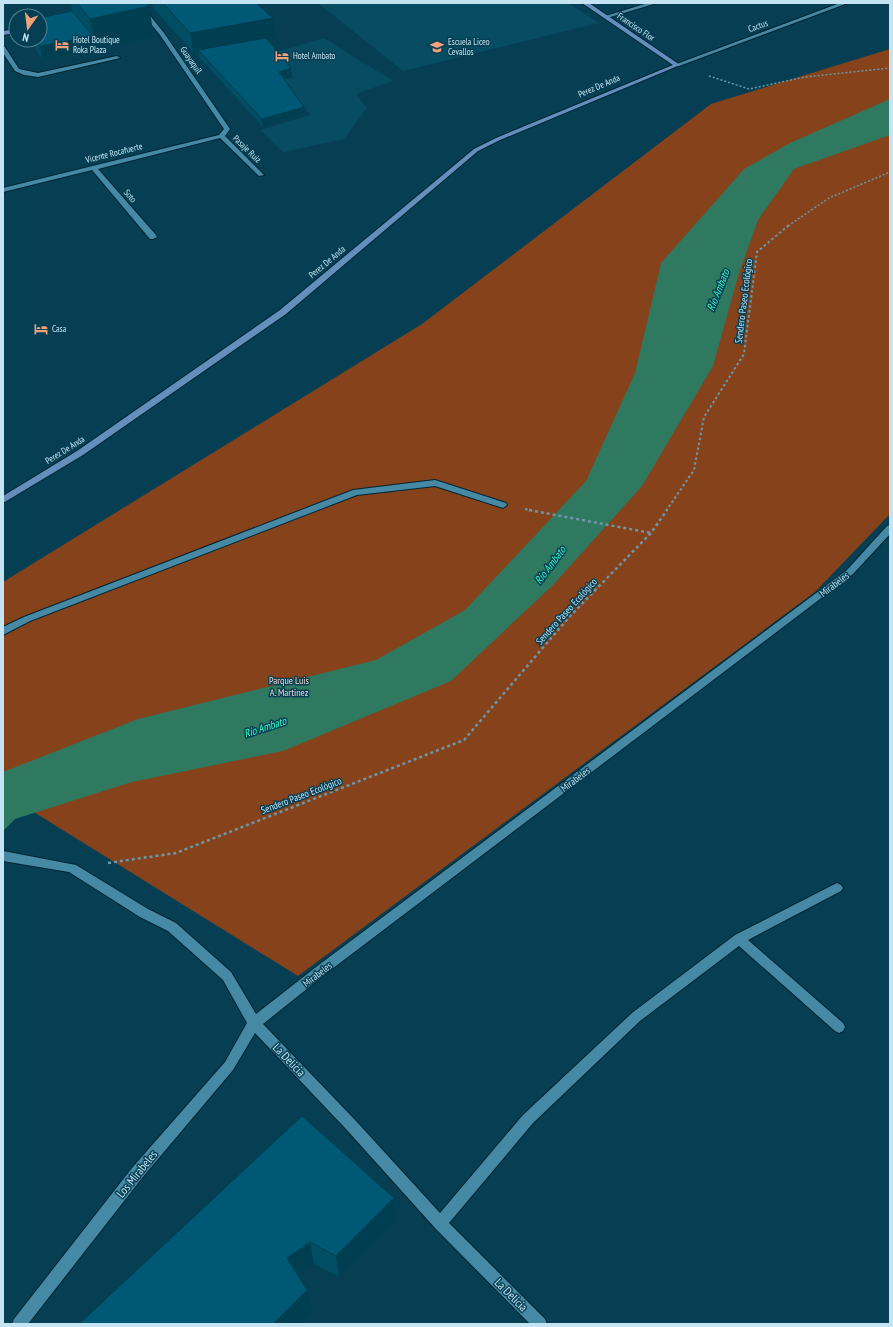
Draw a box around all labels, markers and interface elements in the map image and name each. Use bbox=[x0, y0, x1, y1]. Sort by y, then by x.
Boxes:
north arrow bbox=[8, 8, 48, 48]
street label: Francisco Flor bbox=[615, 10, 658, 43]
street label: Cactus bbox=[746, 17, 769, 34]
text: N bbox=[21, 30, 30, 45]
place label: Hotel Boutique Roka Plaza bbox=[73, 34, 120, 55]
place label: Escuela Liceo Cevallos bbox=[448, 36, 490, 57]
hotel icon: Hotel Boutique Roka Plaza bbox=[54, 37, 70, 53]
school or university icon: Escuela Liceo Cevallos bbox=[429, 39, 445, 55]
street label: Guayaquil bbox=[178, 44, 205, 76]
hotel icon: Hotel Ambato bbox=[274, 48, 290, 64]
place label: Hotel Ambato bbox=[293, 50, 336, 61]
street label: Perez De Anda bbox=[576, 72, 622, 99]
street label: Pasaje Ruiz bbox=[230, 133, 264, 165]
street label: Vicente Rocafuerte bbox=[83, 140, 144, 165]
street label: Soto bbox=[122, 187, 139, 205]
street label: Perez De Anda bbox=[306, 243, 348, 280]
street label: Sendero Paseo Ecológico bbox=[732, 258, 755, 344]
water label: Río Ambato bbox=[703, 266, 733, 313]
hotel icon: Casa bbox=[33, 321, 49, 337]
place label: Casa bbox=[52, 323, 67, 334]
street label: Perez De Anda bbox=[43, 433, 87, 466]
water label: Río Ambato bbox=[531, 542, 569, 587]
street label: Mirabeles bbox=[817, 569, 852, 600]
street label: Sendero Paseo Ecológico bbox=[533, 575, 600, 647]
park label: Parque Luis A. Martinez bbox=[269, 674, 310, 699]
water label: Río Ambato bbox=[242, 713, 289, 740]
street label: Mirabeles bbox=[558, 764, 593, 795]
street label: Sendero Paseo Ecológico bbox=[259, 774, 343, 817]
street label: Mirabeles bbox=[300, 959, 335, 990]
street label: La Delicia bbox=[270, 1040, 309, 1080]
street label: Los Mirabeles bbox=[113, 1147, 160, 1200]
street label: La Delicia bbox=[492, 1275, 531, 1314]

